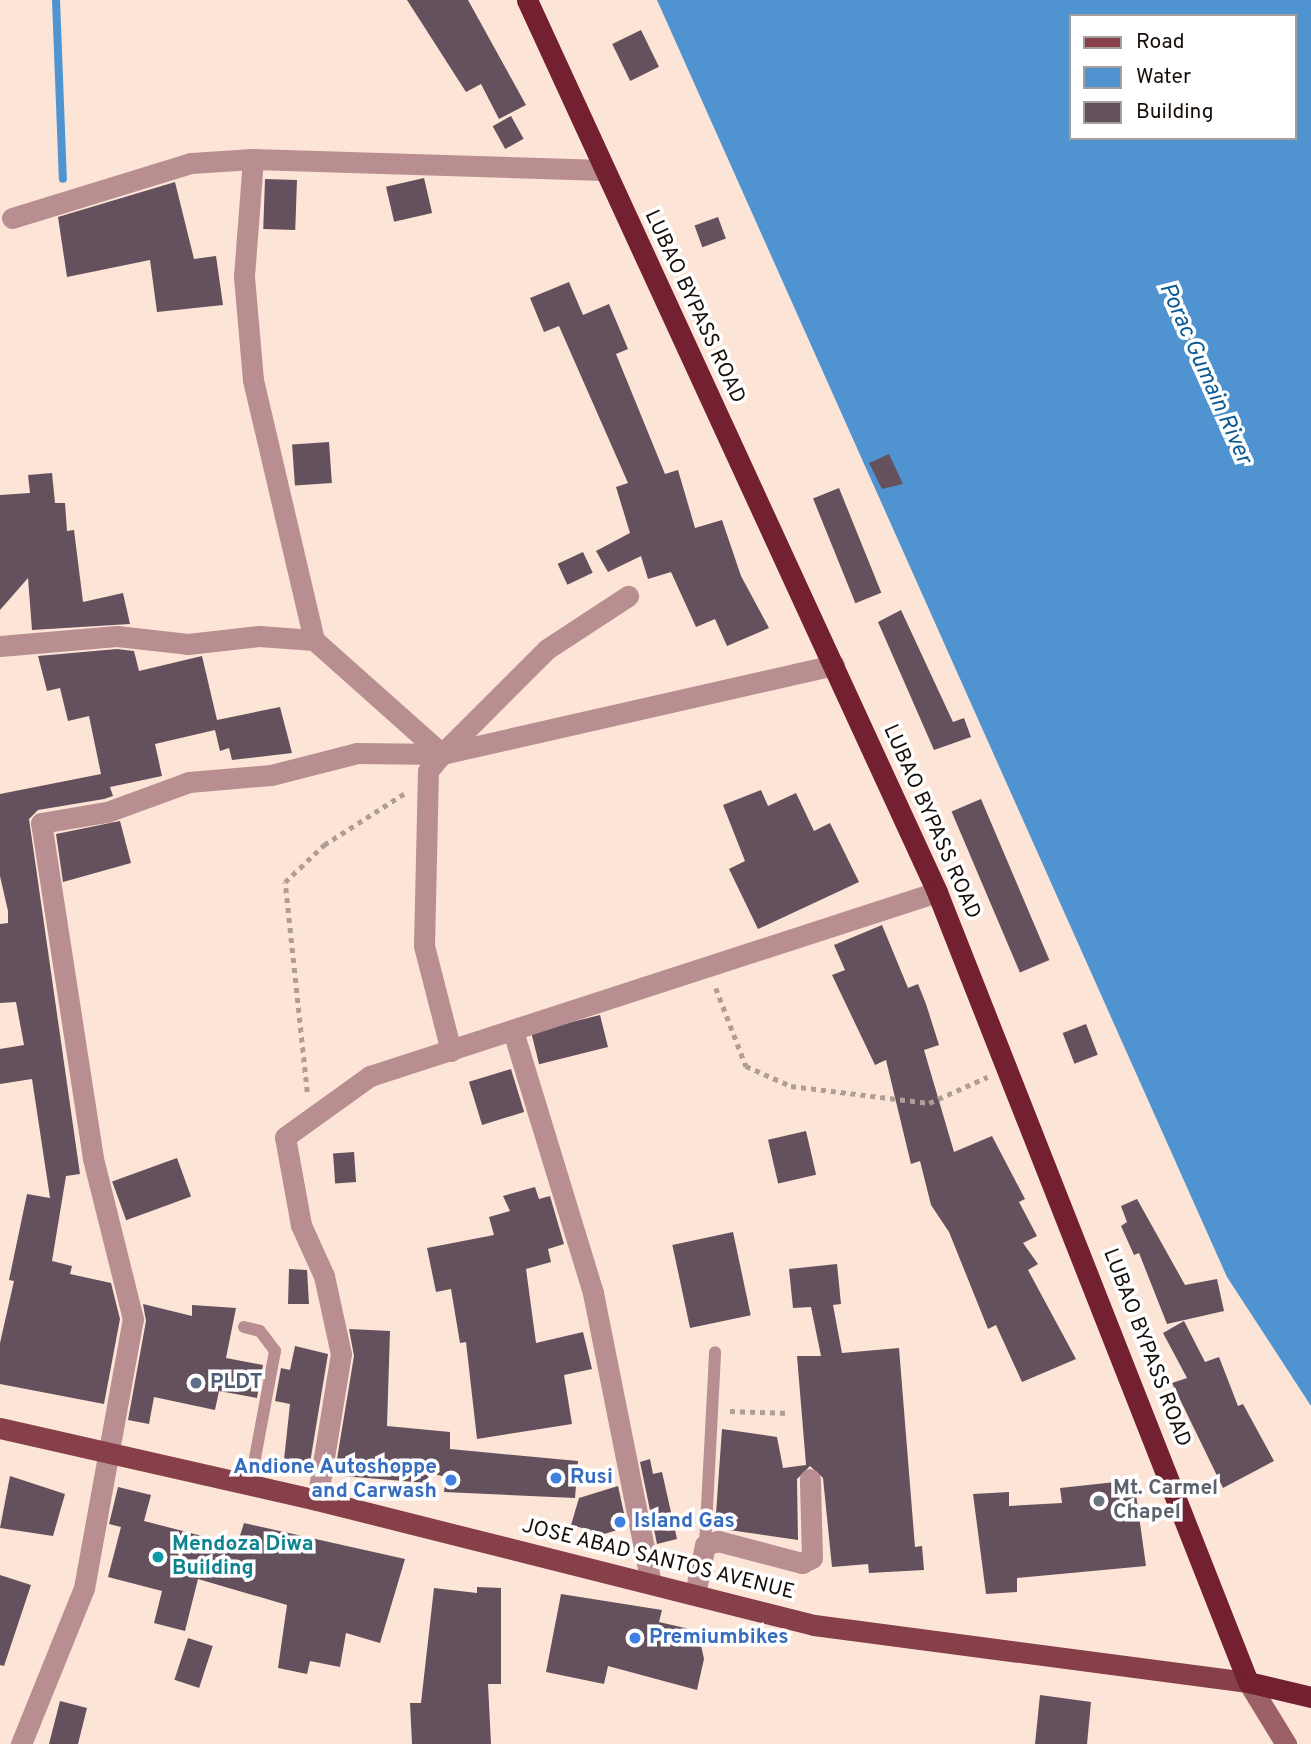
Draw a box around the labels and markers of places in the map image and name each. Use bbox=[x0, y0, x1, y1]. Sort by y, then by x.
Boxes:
place label: PLDT bbox=[210, 1370, 262, 1396]
marker: PLDT bbox=[188, 1375, 204, 1391]
place label: Andione Autoshoppe and Carwash bbox=[232, 1455, 437, 1505]
place label: Rusi bbox=[570, 1465, 613, 1491]
marker: Rusi bbox=[548, 1470, 564, 1486]
marker: Andione Autoshoppe and Carwash bbox=[443, 1472, 459, 1488]
place label: Mt. Carmel Chapel bbox=[1113, 1476, 1218, 1526]
marker: Mt. Carmel Chapel bbox=[1091, 1493, 1107, 1509]
place label: Island Gas bbox=[634, 1509, 735, 1535]
marker: Island Gas bbox=[612, 1514, 628, 1530]
place label: Mendoza Diwa Building bbox=[172, 1532, 314, 1582]
marker: Mendoza Diwa Building bbox=[150, 1549, 166, 1565]
place label: Premiumbikes bbox=[649, 1625, 789, 1651]
marker: Premiumbikes bbox=[627, 1630, 643, 1646]

